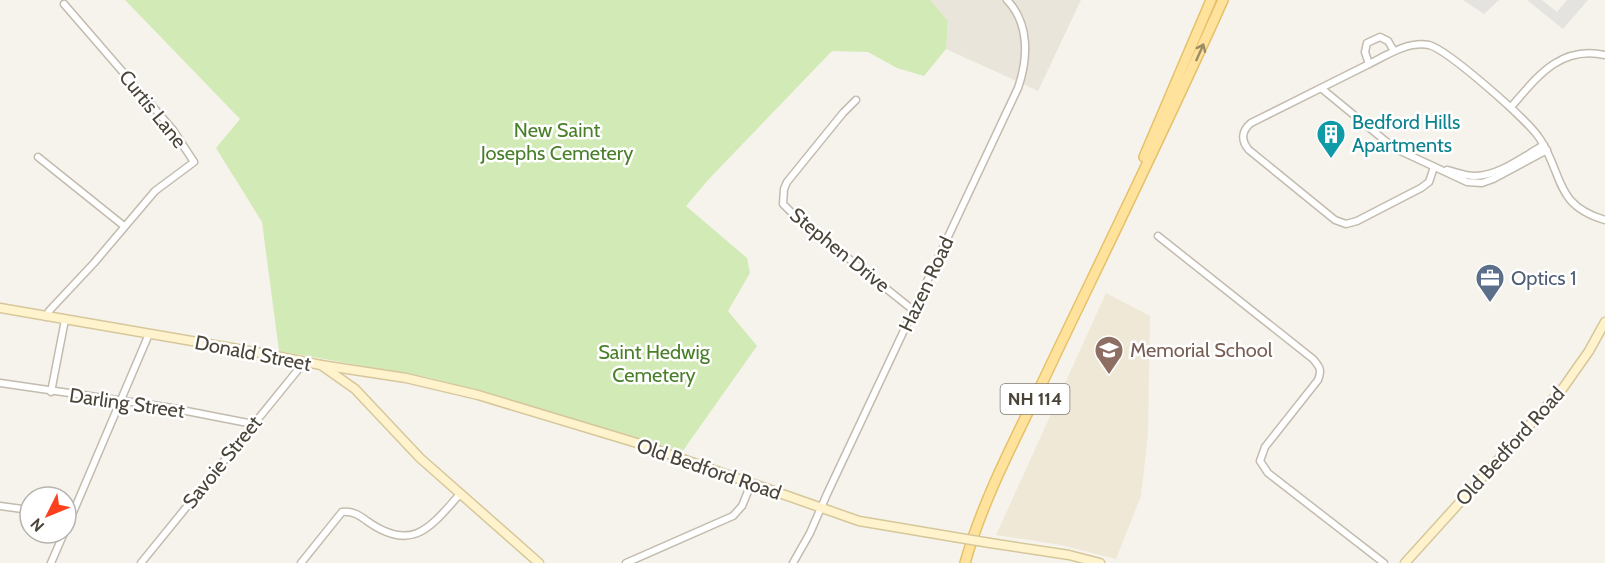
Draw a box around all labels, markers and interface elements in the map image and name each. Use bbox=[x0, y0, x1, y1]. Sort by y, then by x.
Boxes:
one-way arrow bbox=[1195, 43, 1206, 61]
street label: Curtis Lane bbox=[114, 65, 192, 153]
place label: Bedford Hills Apartments bbox=[1352, 110, 1460, 157]
park label: New Saint Josephs Cemetery bbox=[480, 118, 633, 165]
building icon: Bedford Hills Apartments bbox=[1315, 118, 1347, 160]
street label: Stephen Drive bbox=[785, 203, 895, 297]
street label: Hazen Road bbox=[894, 233, 958, 335]
office icon: Optics 1 bbox=[1474, 262, 1506, 304]
place label: Optics 1 bbox=[1511, 266, 1577, 290]
street label: Donald Street bbox=[193, 330, 313, 376]
school or university icon: Memorial School bbox=[1093, 334, 1125, 376]
place label: Memorial School bbox=[1130, 338, 1273, 362]
park label: Saint Hedwig Cemetery bbox=[598, 340, 711, 387]
street label: Old Bedford Road bbox=[1450, 382, 1570, 510]
street label: Darling Street bbox=[68, 383, 187, 423]
road number: NH 114 bbox=[1000, 384, 1070, 414]
street label: Savoie Street bbox=[177, 411, 267, 513]
street label: Old Bedford Road bbox=[634, 433, 784, 505]
north arrow bbox=[18, 485, 78, 545]
text: N bbox=[27, 514, 48, 536]

